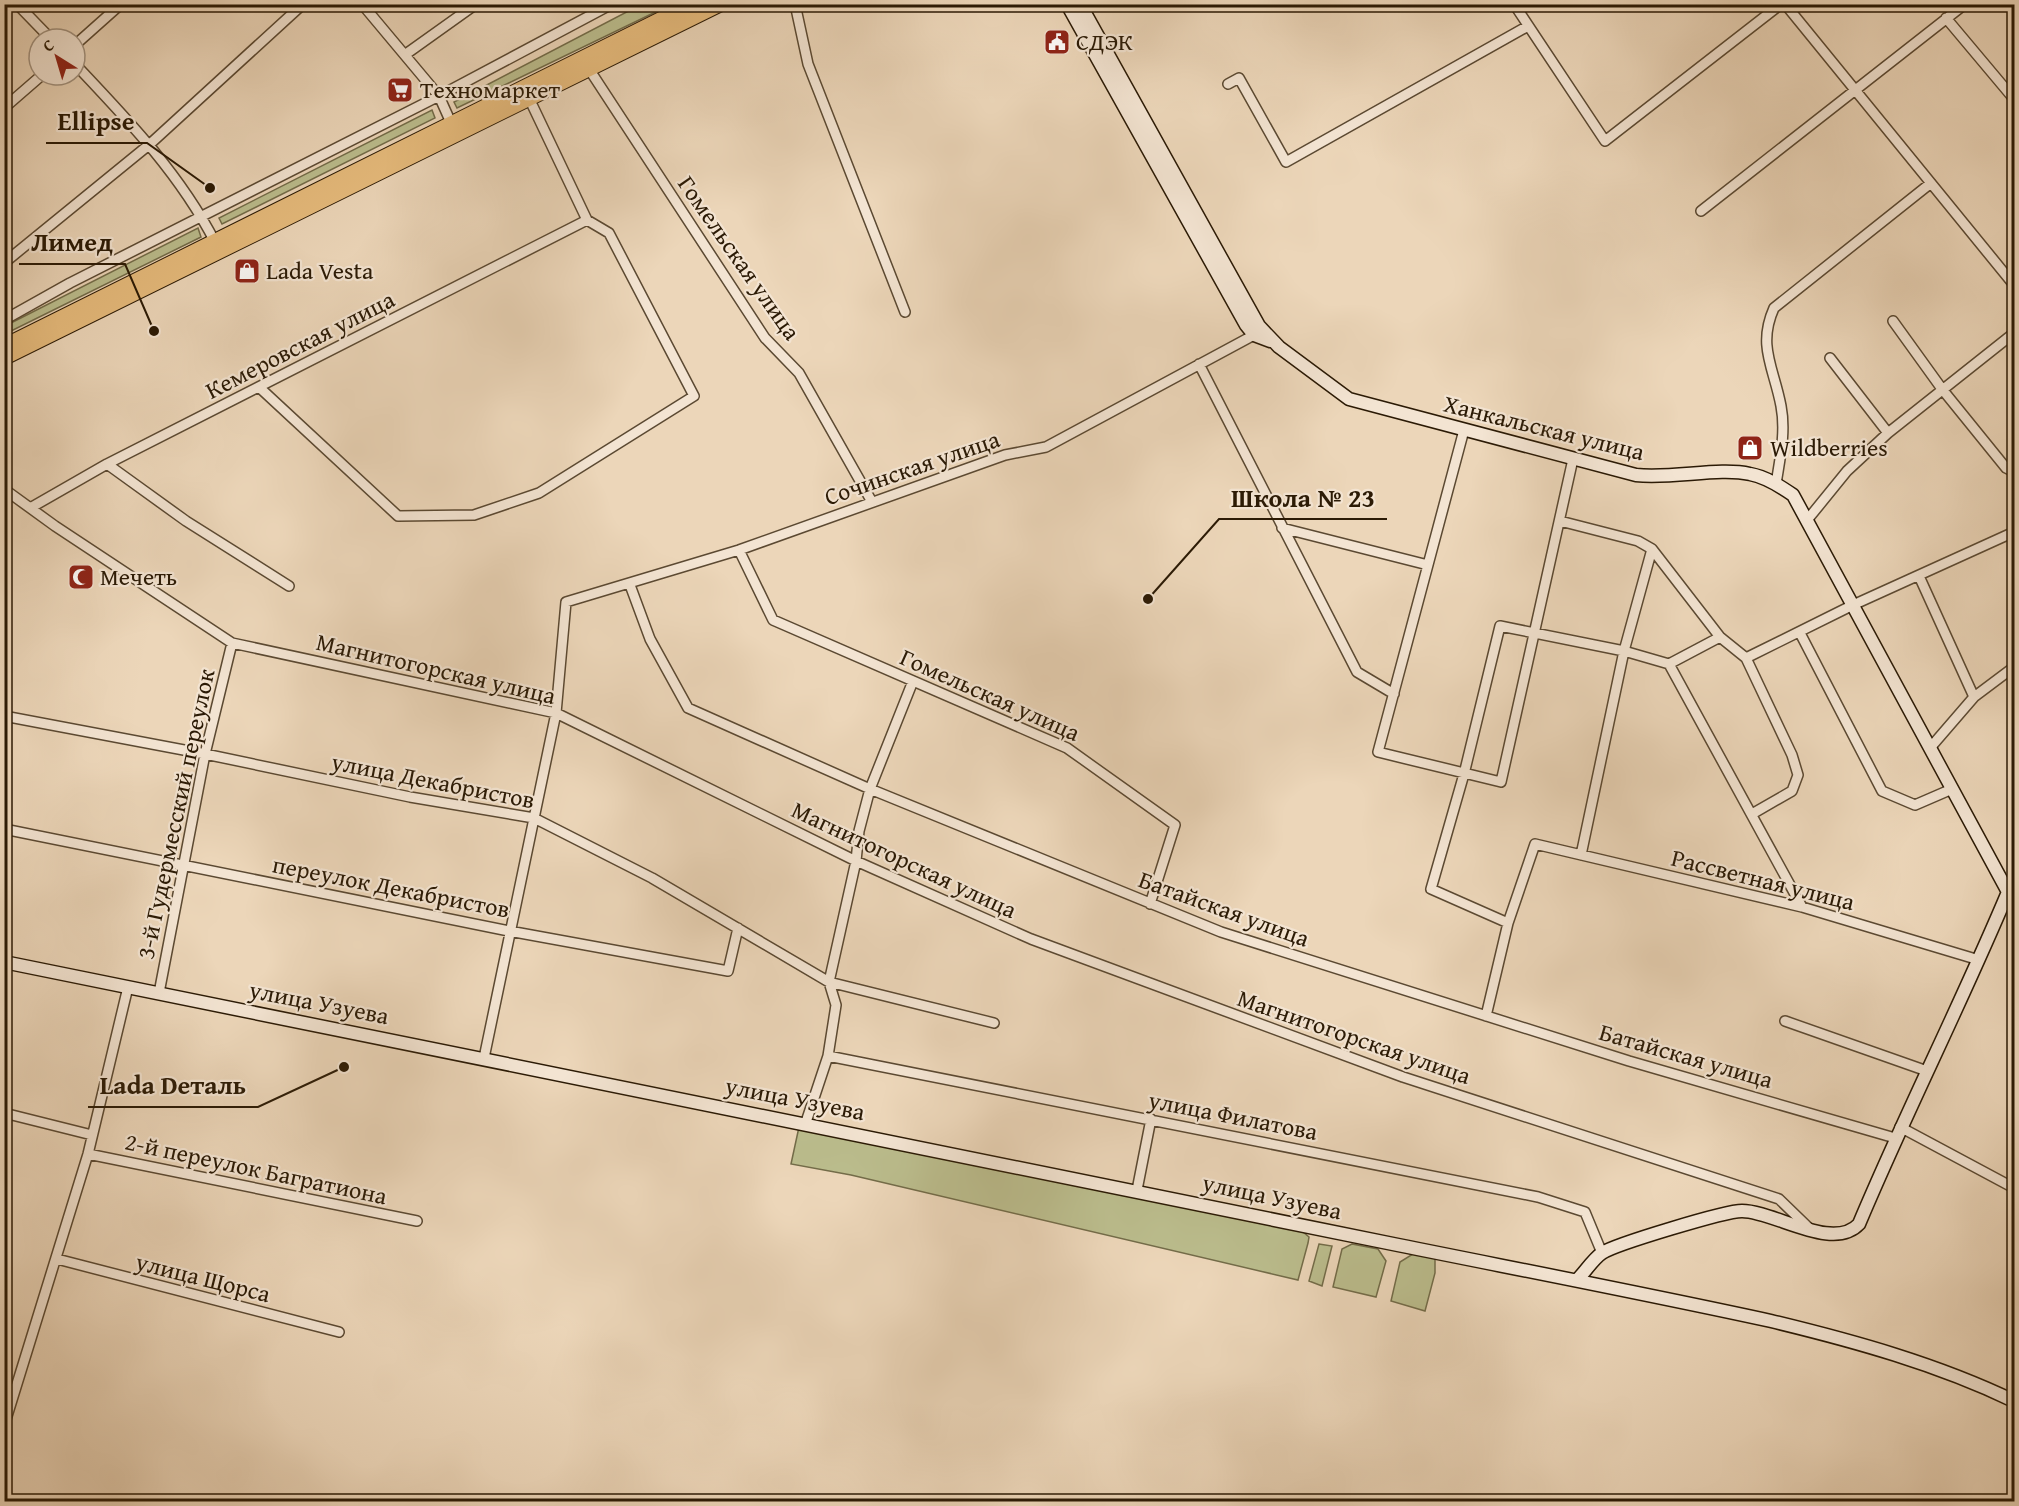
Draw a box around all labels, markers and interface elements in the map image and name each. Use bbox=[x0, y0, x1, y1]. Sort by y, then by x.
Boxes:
place label: СДЭК bbox=[1076, 24, 1133, 59]
north arrow bbox=[27, 27, 87, 87]
public building icon: СДЭК bbox=[1042, 27, 1072, 57]
text: С bbox=[37, 33, 59, 57]
place label: Техномаркет bbox=[420, 72, 560, 107]
supermarket icon: Техномаркет bbox=[385, 75, 415, 105]
callout: Ellipse bbox=[46, 99, 147, 143]
text: Ellipse bbox=[58, 101, 135, 140]
street label: Гомельская улица bbox=[670, 168, 810, 348]
callout: Лимед bbox=[19, 220, 125, 264]
text: Лимед bbox=[31, 222, 113, 261]
place label: Lada Vesta bbox=[266, 253, 374, 288]
shop icon: Lada Vesta bbox=[232, 256, 262, 286]
street label: Кемеровская улица bbox=[199, 281, 401, 407]
street label: Ханкальская улица bbox=[1440, 386, 1649, 470]
street label: Сочинская улица bbox=[820, 421, 1005, 514]
place label: Wildberries bbox=[1770, 430, 1888, 465]
shop icon: Wildberries bbox=[1735, 433, 1765, 463]
callout: Школа № 23 bbox=[1219, 475, 1387, 519]
text: Школа № 23 bbox=[1231, 478, 1375, 517]
place label: Мечеть bbox=[100, 559, 177, 594]
mosque icon: Мечеть bbox=[66, 562, 96, 592]
street label: Магнитогорская улица bbox=[313, 624, 560, 713]
street label: Гомельская улица bbox=[895, 639, 1086, 750]
street label: 3-й Гудермесский переулок bbox=[128, 665, 223, 962]
street label: улица Декабристов bbox=[327, 743, 538, 817]
street label: Магнитогорская улица bbox=[786, 792, 1023, 927]
street label: Рассветная улица bbox=[1668, 840, 1859, 919]
street label: переулок Декабристов bbox=[270, 846, 513, 927]
street label: Батайская улица bbox=[1134, 861, 1315, 956]
street label: улица Узуева bbox=[245, 972, 393, 1033]
street label: Магнитогорская улица bbox=[1233, 980, 1476, 1093]
street label: Батайская улица bbox=[1595, 1014, 1778, 1097]
callout: Lada Dеталь bbox=[88, 1063, 258, 1107]
text: Lada Dеталь bbox=[100, 1065, 246, 1104]
street label: улица Узуева bbox=[721, 1068, 869, 1129]
street label: улица Филатова bbox=[1145, 1082, 1321, 1149]
street label: 2-й переулок Багратиона bbox=[122, 1124, 391, 1213]
street label: улица Узуева bbox=[1198, 1164, 1346, 1228]
street label: улица Щорса bbox=[131, 1244, 275, 1311]

